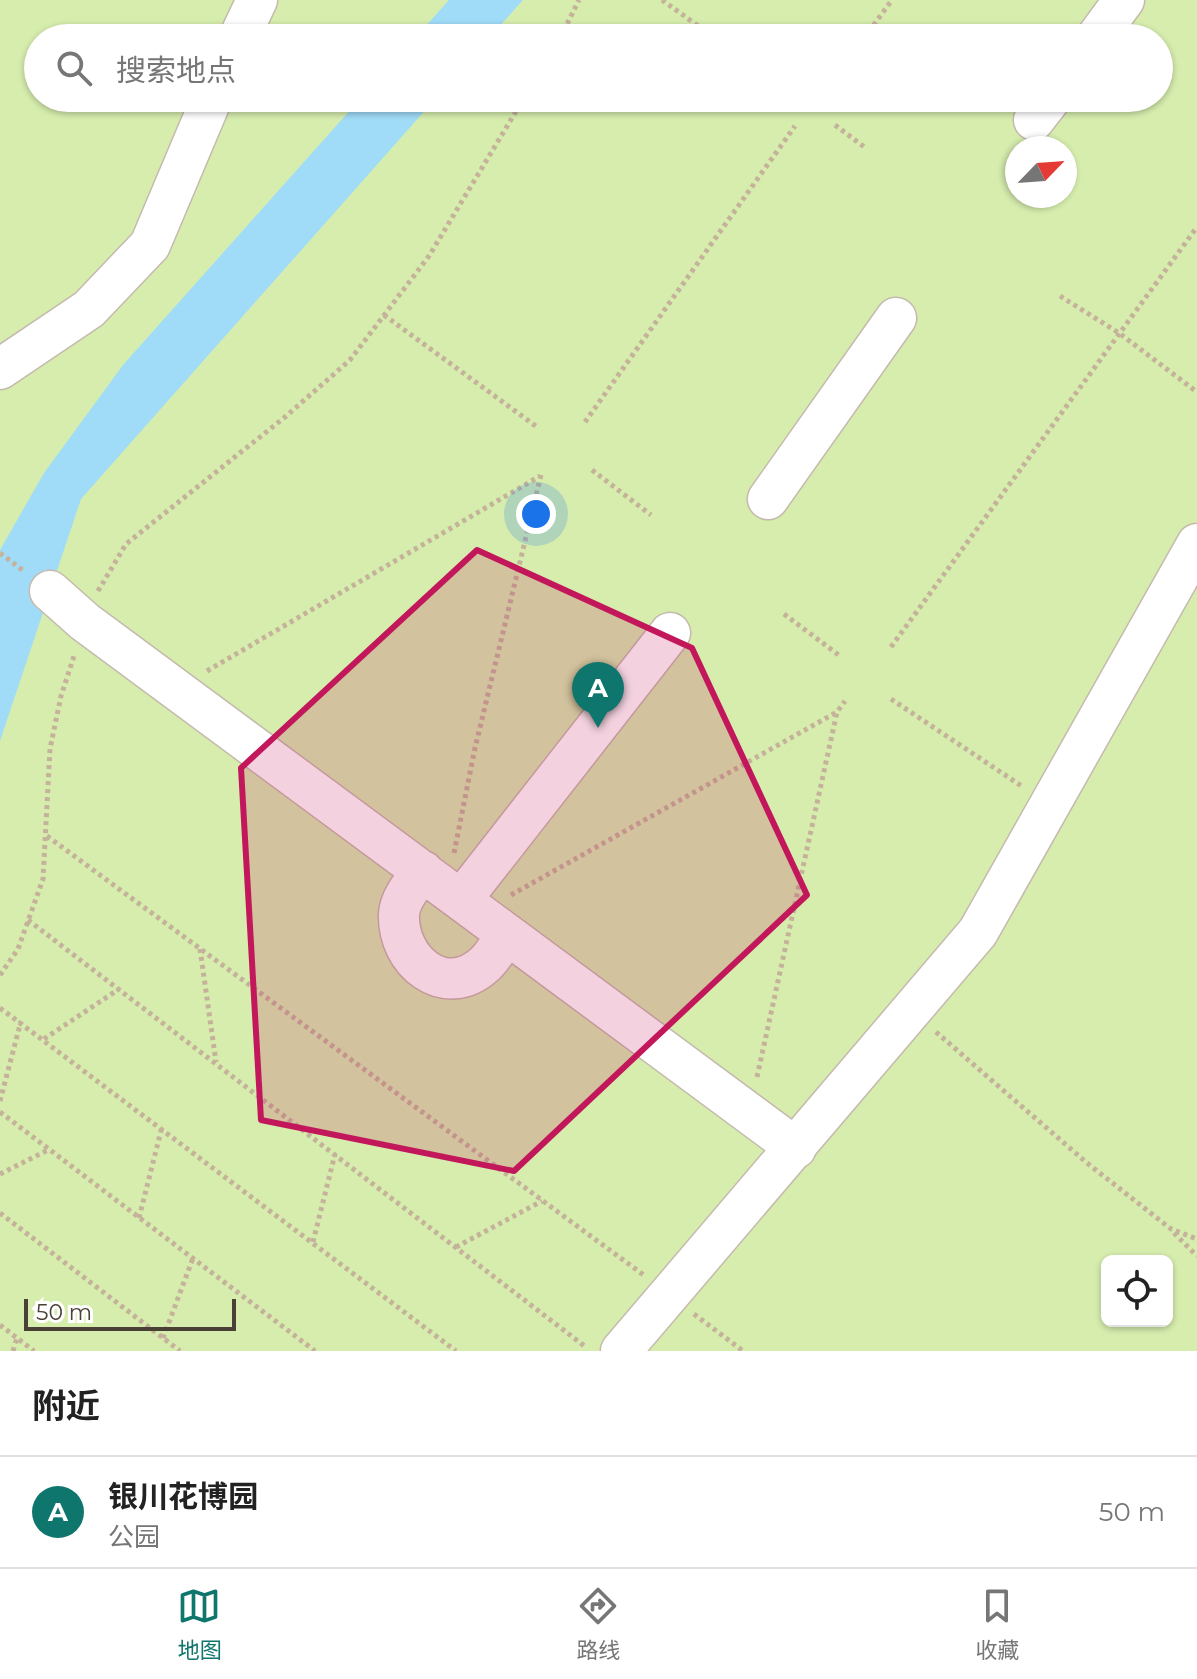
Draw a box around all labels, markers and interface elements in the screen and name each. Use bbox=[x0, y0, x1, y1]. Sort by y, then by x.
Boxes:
search box bbox=[24, 24, 1173, 112]
icon: search bbox=[52, 46, 96, 90]
text: 搜索地点 bbox=[116, 52, 236, 89]
north arrow bbox=[1005, 136, 1077, 208]
your location bbox=[516, 494, 556, 534]
pin: A bbox=[572, 662, 624, 728]
map controls bbox=[1101, 1255, 1173, 1327]
button: locate bbox=[1101, 1255, 1173, 1327]
scale bar bbox=[24, 1295, 236, 1331]
text: 50 m bbox=[36, 1299, 92, 1326]
text: 附近 bbox=[32, 1385, 100, 1427]
text: 银川花博园 bbox=[108, 1478, 258, 1515]
text: A bbox=[48, 1496, 68, 1528]
text: 50 m bbox=[1099, 1496, 1165, 1528]
text: 公园 bbox=[108, 1521, 160, 1553]
tab: 地图 bbox=[177, 1584, 222, 1664]
tab: 路线 bbox=[576, 1584, 621, 1664]
tab: 收藏 bbox=[975, 1584, 1020, 1664]

